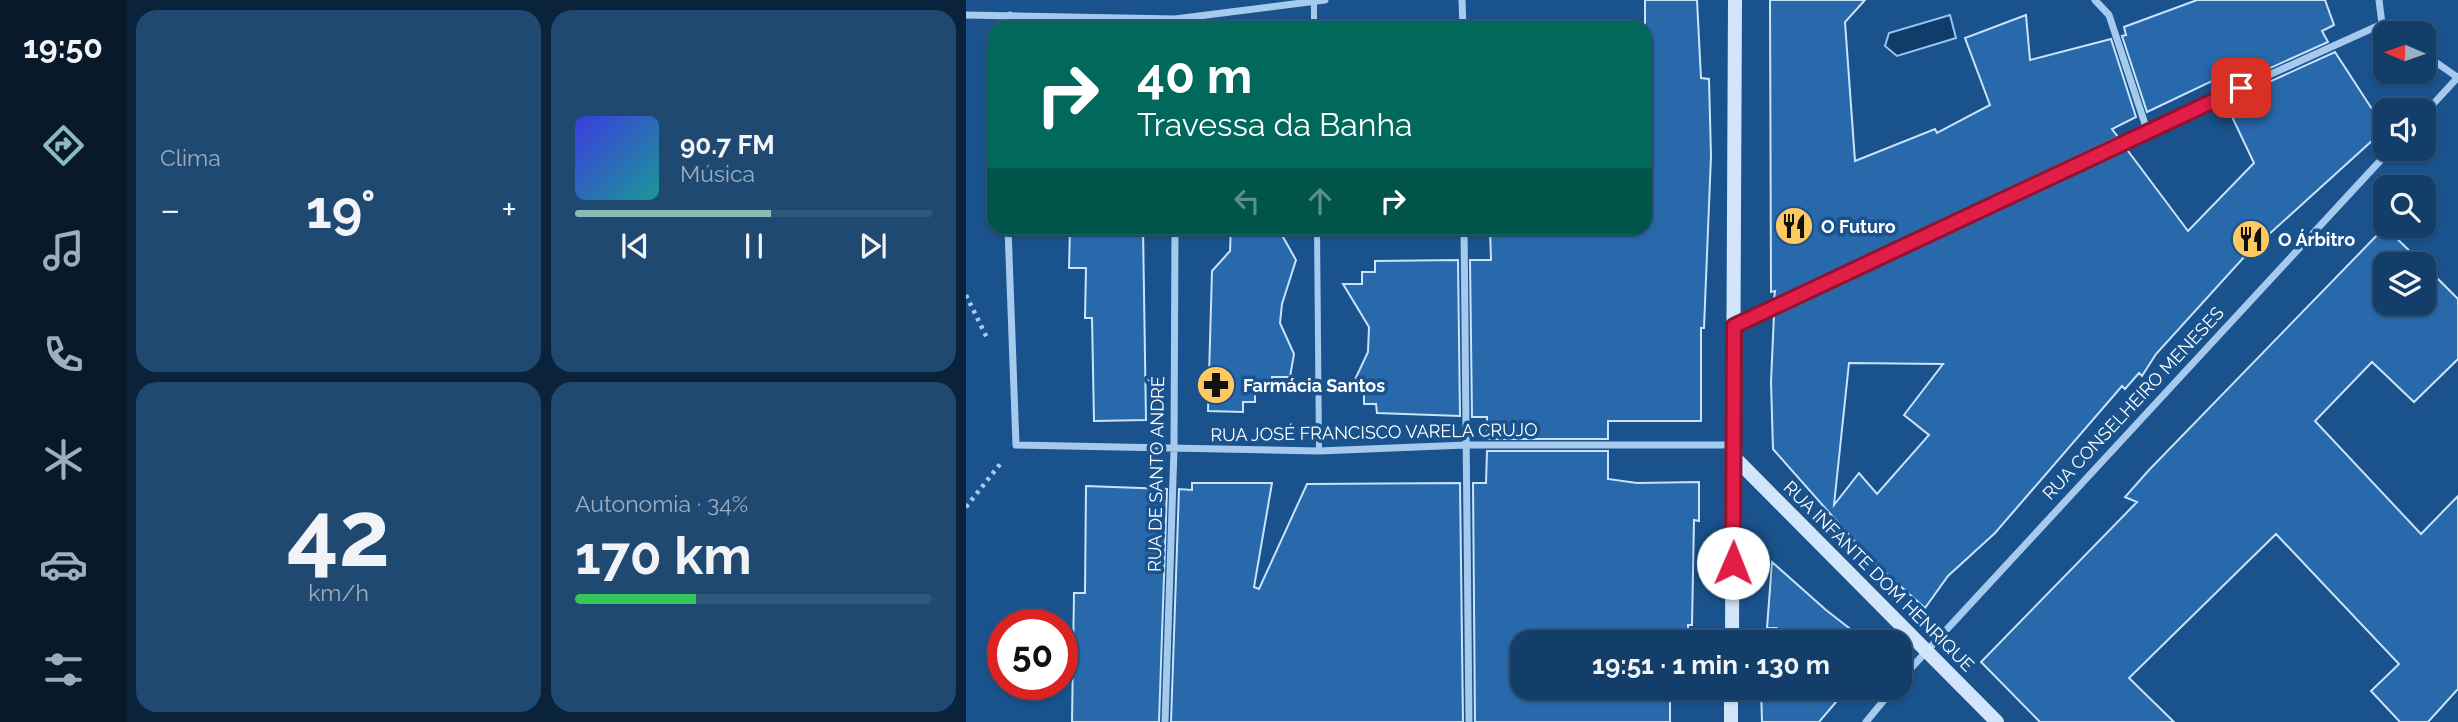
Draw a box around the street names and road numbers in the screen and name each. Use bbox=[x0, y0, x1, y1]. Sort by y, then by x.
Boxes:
street label: RUA CONSELHEIRO MENESES bbox=[2038, 302, 2228, 504]
street label: RUA DE SANTO ANDRÉ bbox=[1143, 376, 1168, 572]
street label: RUA JOSÉ FRANCISCO VARELA CRUJO bbox=[1210, 418, 1538, 445]
street label: RUA INFANTE DOM HENRIQUE bbox=[1779, 476, 1979, 676]

